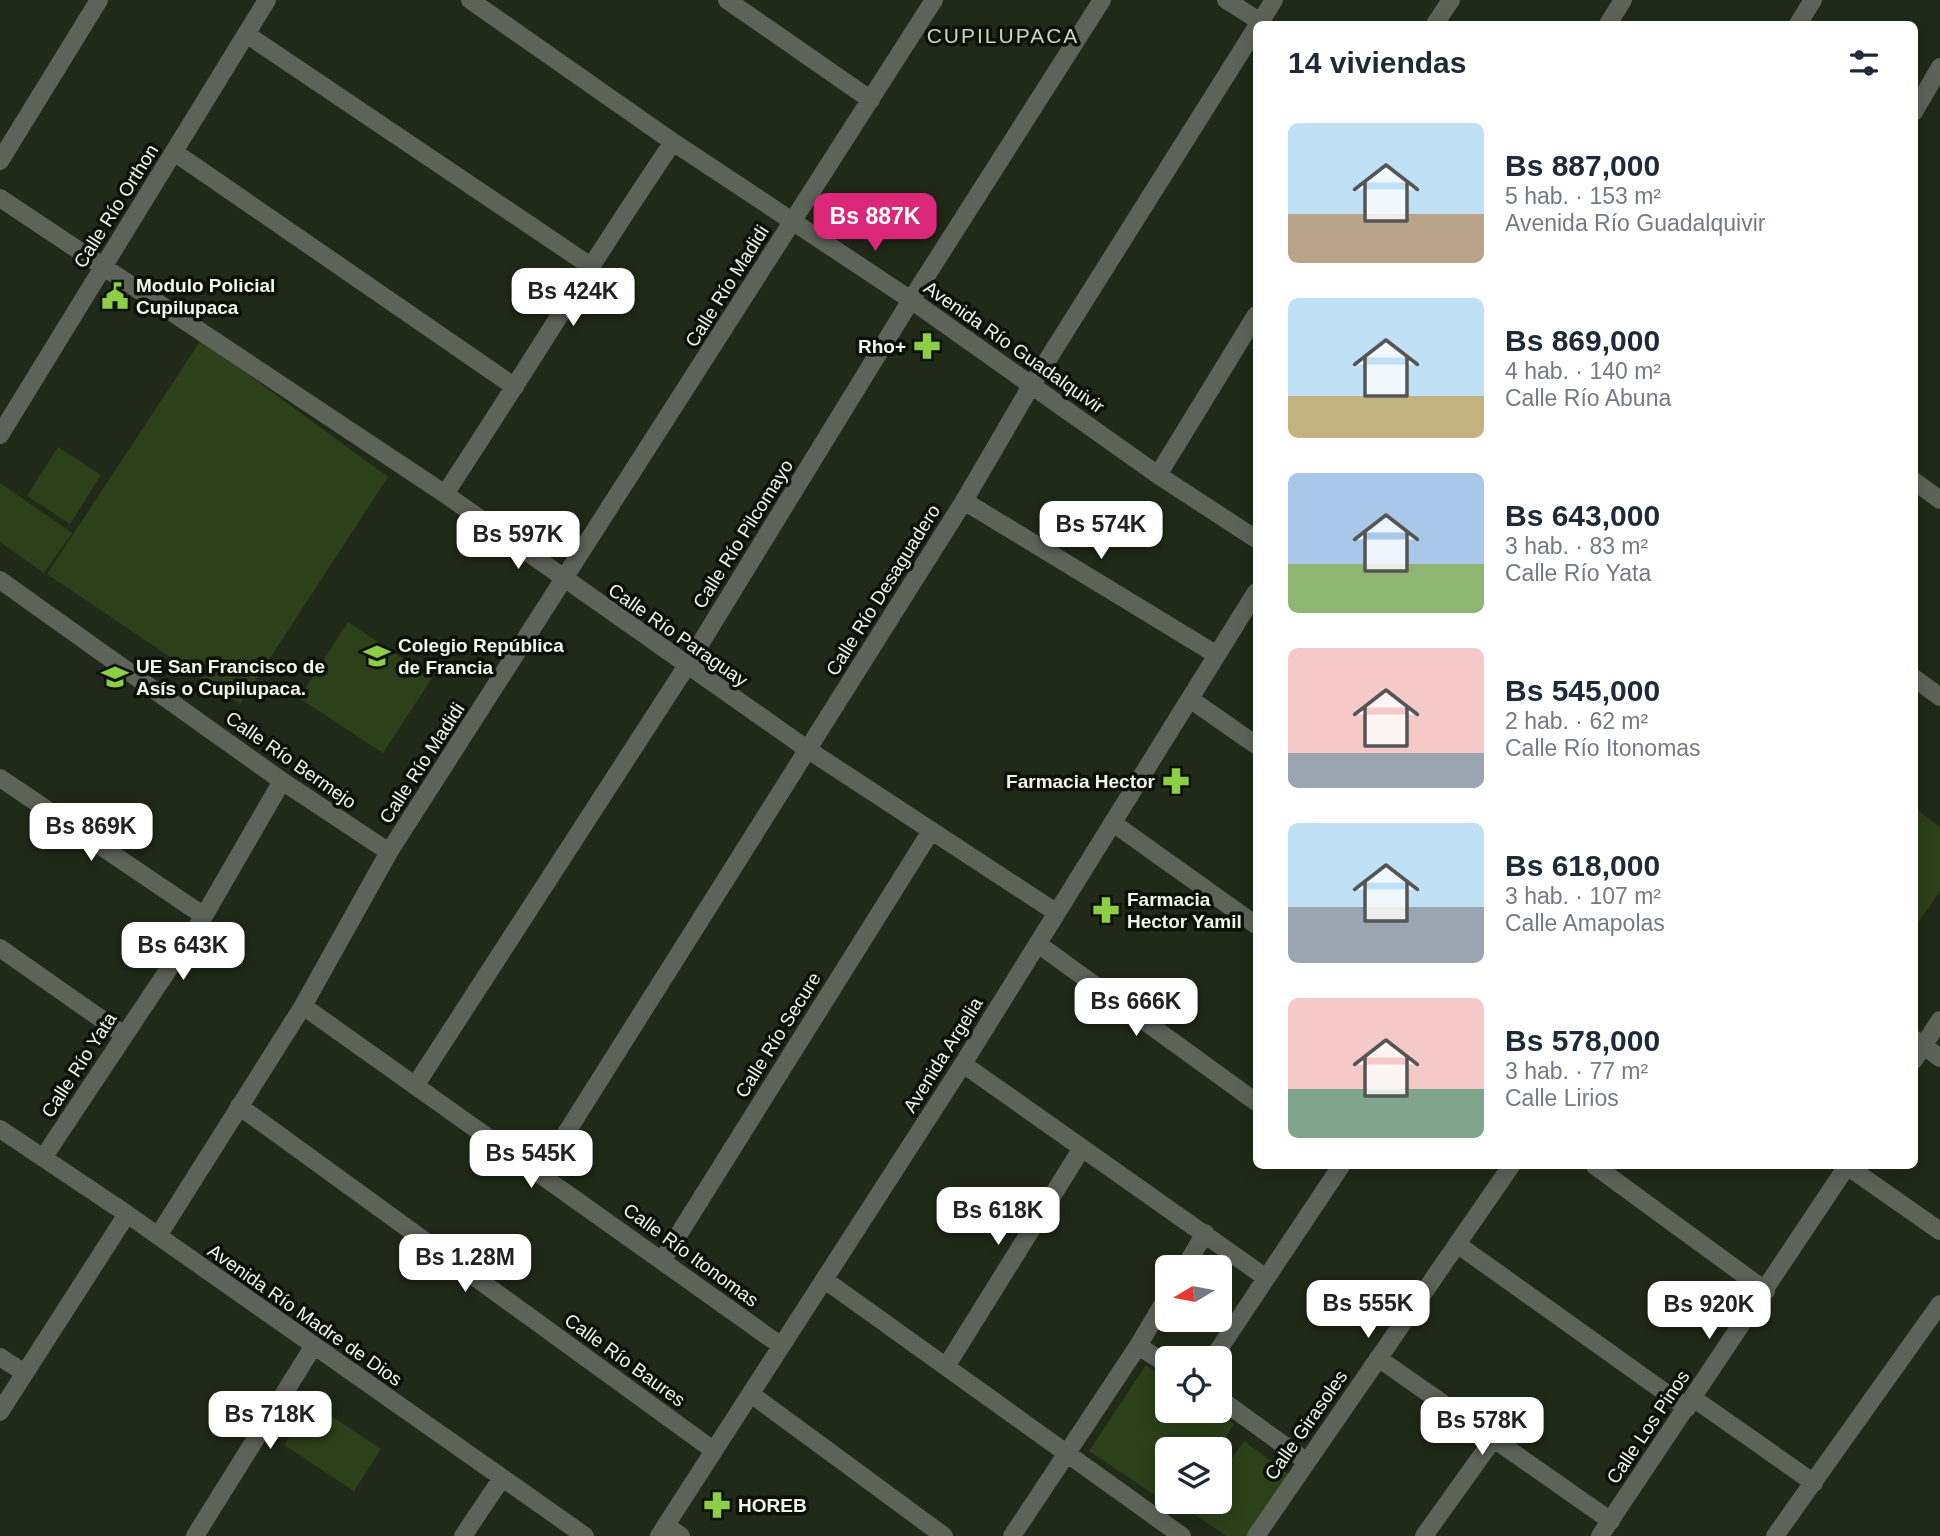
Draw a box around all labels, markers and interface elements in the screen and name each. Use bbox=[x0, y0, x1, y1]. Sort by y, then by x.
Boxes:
district label: CUPILUPACA bbox=[927, 24, 1079, 47]
icon: filters bbox=[1845, 44, 1883, 82]
text: 14 viviendas bbox=[1288, 46, 1466, 79]
street label: Calle Río Orthon bbox=[70, 140, 162, 272]
text: Bs 887,000 bbox=[1505, 149, 1660, 182]
icon: home bbox=[1344, 151, 1428, 235]
text: 5 hab. · 153 m² bbox=[1505, 183, 1661, 209]
pin: Bs 887K bbox=[810, 194, 940, 253]
text: Bs 887K bbox=[830, 203, 920, 229]
text: Avenida Río Guadalquivir bbox=[1505, 210, 1765, 236]
street label: Calle Río Madidi bbox=[681, 221, 773, 351]
pin: Bs 424K bbox=[508, 268, 638, 328]
place label: Modulo Policial Cupilupaca bbox=[136, 275, 275, 318]
street label: Avenida Río Guadalquivir bbox=[920, 277, 1109, 418]
text: Bs 424K bbox=[528, 278, 618, 304]
public building icon: Modulo Policial Cupilupaca bbox=[100, 281, 130, 311]
text: Bs 869,000 bbox=[1505, 324, 1660, 357]
icon: home bbox=[1344, 326, 1428, 410]
pharmacy icon: Rho+ bbox=[912, 331, 942, 361]
place label: Rho+ bbox=[858, 336, 906, 357]
text: 4 hab. · 140 m² bbox=[1505, 358, 1661, 384]
text: Calle Río Abuna bbox=[1505, 385, 1671, 411]
street label: Calle Río Pilcomayo bbox=[689, 456, 797, 612]
text: Bs 643,000 bbox=[1505, 499, 1660, 532]
street label: Calle Río Desaguadero bbox=[822, 501, 944, 679]
icon: home bbox=[1344, 501, 1428, 585]
pin: Bs 574K bbox=[1036, 502, 1166, 561]
text: Bs 574K bbox=[1056, 511, 1146, 537]
pin: Bs 597K bbox=[453, 512, 583, 571]
text: Bs 597K bbox=[473, 521, 563, 547]
text: 3 hab. · 83 m² bbox=[1505, 533, 1648, 559]
text: Calle Río Yata bbox=[1505, 560, 1651, 586]
street label: Calle Río Paraguay bbox=[604, 579, 752, 691]
place label: Colegio República de Francia bbox=[398, 635, 564, 678]
school or university icon: Colegio República de Francia bbox=[362, 641, 392, 671]
place label: UE San Francisco de Asís o Cupilupaca. bbox=[136, 656, 325, 699]
school or university icon: UE San Francisco de Asís o Cupilupaca. bbox=[100, 662, 130, 692]
text: Bs 545,000 bbox=[1505, 674, 1660, 707]
icon: home bbox=[1344, 676, 1428, 760]
street label: Calle Río Madidi bbox=[375, 699, 469, 827]
street label: Calle Río Bermejo bbox=[222, 707, 360, 813]
text: 2 hab. · 62 m² bbox=[1505, 708, 1648, 734]
text: Calle Río Itonomas bbox=[1505, 735, 1701, 761]
pharmacy icon: Farmacia Hector bbox=[1161, 766, 1191, 796]
place label: Farmacia Hector bbox=[1006, 771, 1156, 792]
pin: Bs 869K bbox=[26, 804, 156, 863]
text: Bs 869K bbox=[46, 813, 136, 839]
text: Bs 618,000 bbox=[1505, 849, 1660, 882]
icon: home bbox=[1344, 851, 1428, 935]
text: 3 hab. · 107 m² bbox=[1505, 883, 1661, 909]
place label: Farmacia Hector Yamil bbox=[1127, 889, 1242, 932]
pharmacy icon: Farmacia Hector Yamil bbox=[1091, 895, 1121, 925]
text: Calle Amapolas bbox=[1505, 910, 1665, 936]
pin: Bs 643K bbox=[118, 922, 248, 982]
text: Bs 643K bbox=[138, 932, 228, 958]
street label: Calle Río Secure bbox=[731, 969, 825, 1101]
pin: Bs 666K bbox=[1071, 978, 1201, 1038]
text: Bs 666K bbox=[1091, 988, 1181, 1014]
street label: Avenida Argelia bbox=[899, 993, 987, 1116]
street label: Calle Río Yata bbox=[37, 1008, 121, 1121]
text: Bs 578,000 bbox=[1505, 1024, 1660, 1057]
icon: home bbox=[1344, 1026, 1428, 1110]
text: 3 hab. · 77 m² bbox=[1505, 1058, 1648, 1084]
text: Calle Lirios bbox=[1505, 1085, 1619, 1111]
pin: Bs 545K bbox=[466, 1130, 596, 1190]
text: Bs 545K bbox=[486, 1140, 576, 1166]
pin: Bs 618K bbox=[933, 1188, 1063, 1247]
text: Bs 618K bbox=[953, 1197, 1043, 1223]
street label: Calle Río Itonomas bbox=[619, 1199, 763, 1311]
pin: Bs 1.28M bbox=[393, 1234, 537, 1294]
street label: Avenida Río Madre de Dios bbox=[204, 1240, 406, 1390]
text: Bs 1.28M bbox=[415, 1244, 515, 1270]
north arrow bbox=[1155, 1255, 1232, 1332]
map controls bbox=[1155, 1255, 1232, 1514]
pin: Bs 555K bbox=[1303, 1280, 1433, 1340]
pin: Bs 920K bbox=[1644, 1282, 1774, 1341]
text: Bs 555K bbox=[1323, 1290, 1413, 1316]
text: Bs 920K bbox=[1664, 1291, 1754, 1317]
street label: Calle Río Baures bbox=[561, 1309, 689, 1411]
button: locate bbox=[1155, 1346, 1232, 1423]
street label: Calle Girasoles bbox=[1260, 1366, 1352, 1484]
street label: Calle Los Pinos bbox=[1602, 1366, 1694, 1488]
pin: Bs 718K bbox=[205, 1392, 335, 1451]
pin: Bs 578K bbox=[1417, 1398, 1547, 1457]
text: Bs 718K bbox=[225, 1401, 315, 1427]
text: Bs 578K bbox=[1437, 1407, 1527, 1433]
button: layers bbox=[1155, 1437, 1232, 1514]
pharmacy icon: HOREB bbox=[702, 1490, 732, 1520]
place label: HOREB bbox=[738, 1495, 807, 1516]

